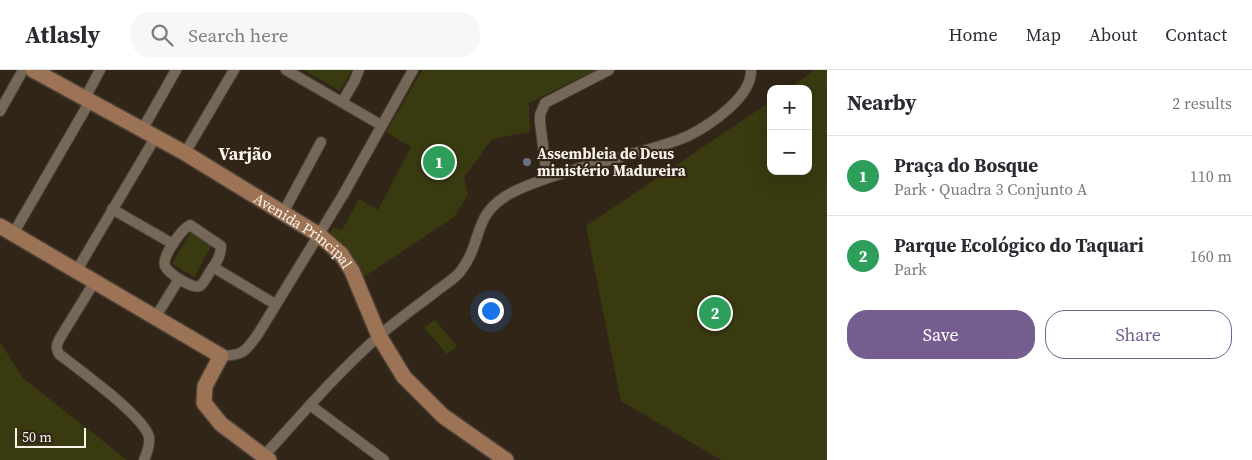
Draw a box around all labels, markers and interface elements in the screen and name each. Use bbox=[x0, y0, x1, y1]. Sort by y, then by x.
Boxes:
search box bbox=[130, 12, 480, 57]
text: Atlasly bbox=[25, 18, 100, 51]
icon: search bbox=[148, 21, 176, 49]
text: Search here bbox=[188, 22, 288, 48]
text: Home bbox=[949, 22, 998, 47]
text: Map bbox=[1026, 22, 1061, 47]
text: About bbox=[1089, 22, 1137, 47]
text: Contact bbox=[1165, 22, 1227, 47]
map controls bbox=[767, 85, 812, 175]
button: + bbox=[767, 85, 812, 130]
text: Nearby bbox=[847, 88, 917, 117]
text: 2 results bbox=[1172, 92, 1232, 114]
button: − bbox=[767, 130, 812, 175]
district label: Varjão bbox=[218, 141, 272, 166]
pin: 1 bbox=[423, 143, 455, 181]
place label: Assembleia de Deus ministério Madureira bbox=[537, 143, 687, 181]
text: Praça do Bosque bbox=[894, 152, 1038, 178]
marker: Assembleia de Deus ministério Madureira bbox=[521, 156, 533, 168]
text: 1 bbox=[859, 165, 867, 187]
text: 110 m bbox=[1190, 165, 1232, 187]
text: Park · Quadra 3 Conjunto A bbox=[894, 178, 1087, 200]
street label: Avenida Principal bbox=[250, 187, 358, 273]
text: Parque Ecológico do Taquari bbox=[894, 232, 1144, 258]
text: 2 bbox=[859, 245, 867, 267]
text: 160 m bbox=[1190, 245, 1232, 267]
text: Park bbox=[894, 258, 927, 280]
pin: 2 bbox=[699, 294, 731, 332]
your location bbox=[478, 298, 504, 324]
button: Save bbox=[847, 310, 1035, 359]
button: Share bbox=[1045, 310, 1232, 359]
scale bar bbox=[15, 425, 86, 448]
text: 50 m bbox=[22, 427, 52, 447]

